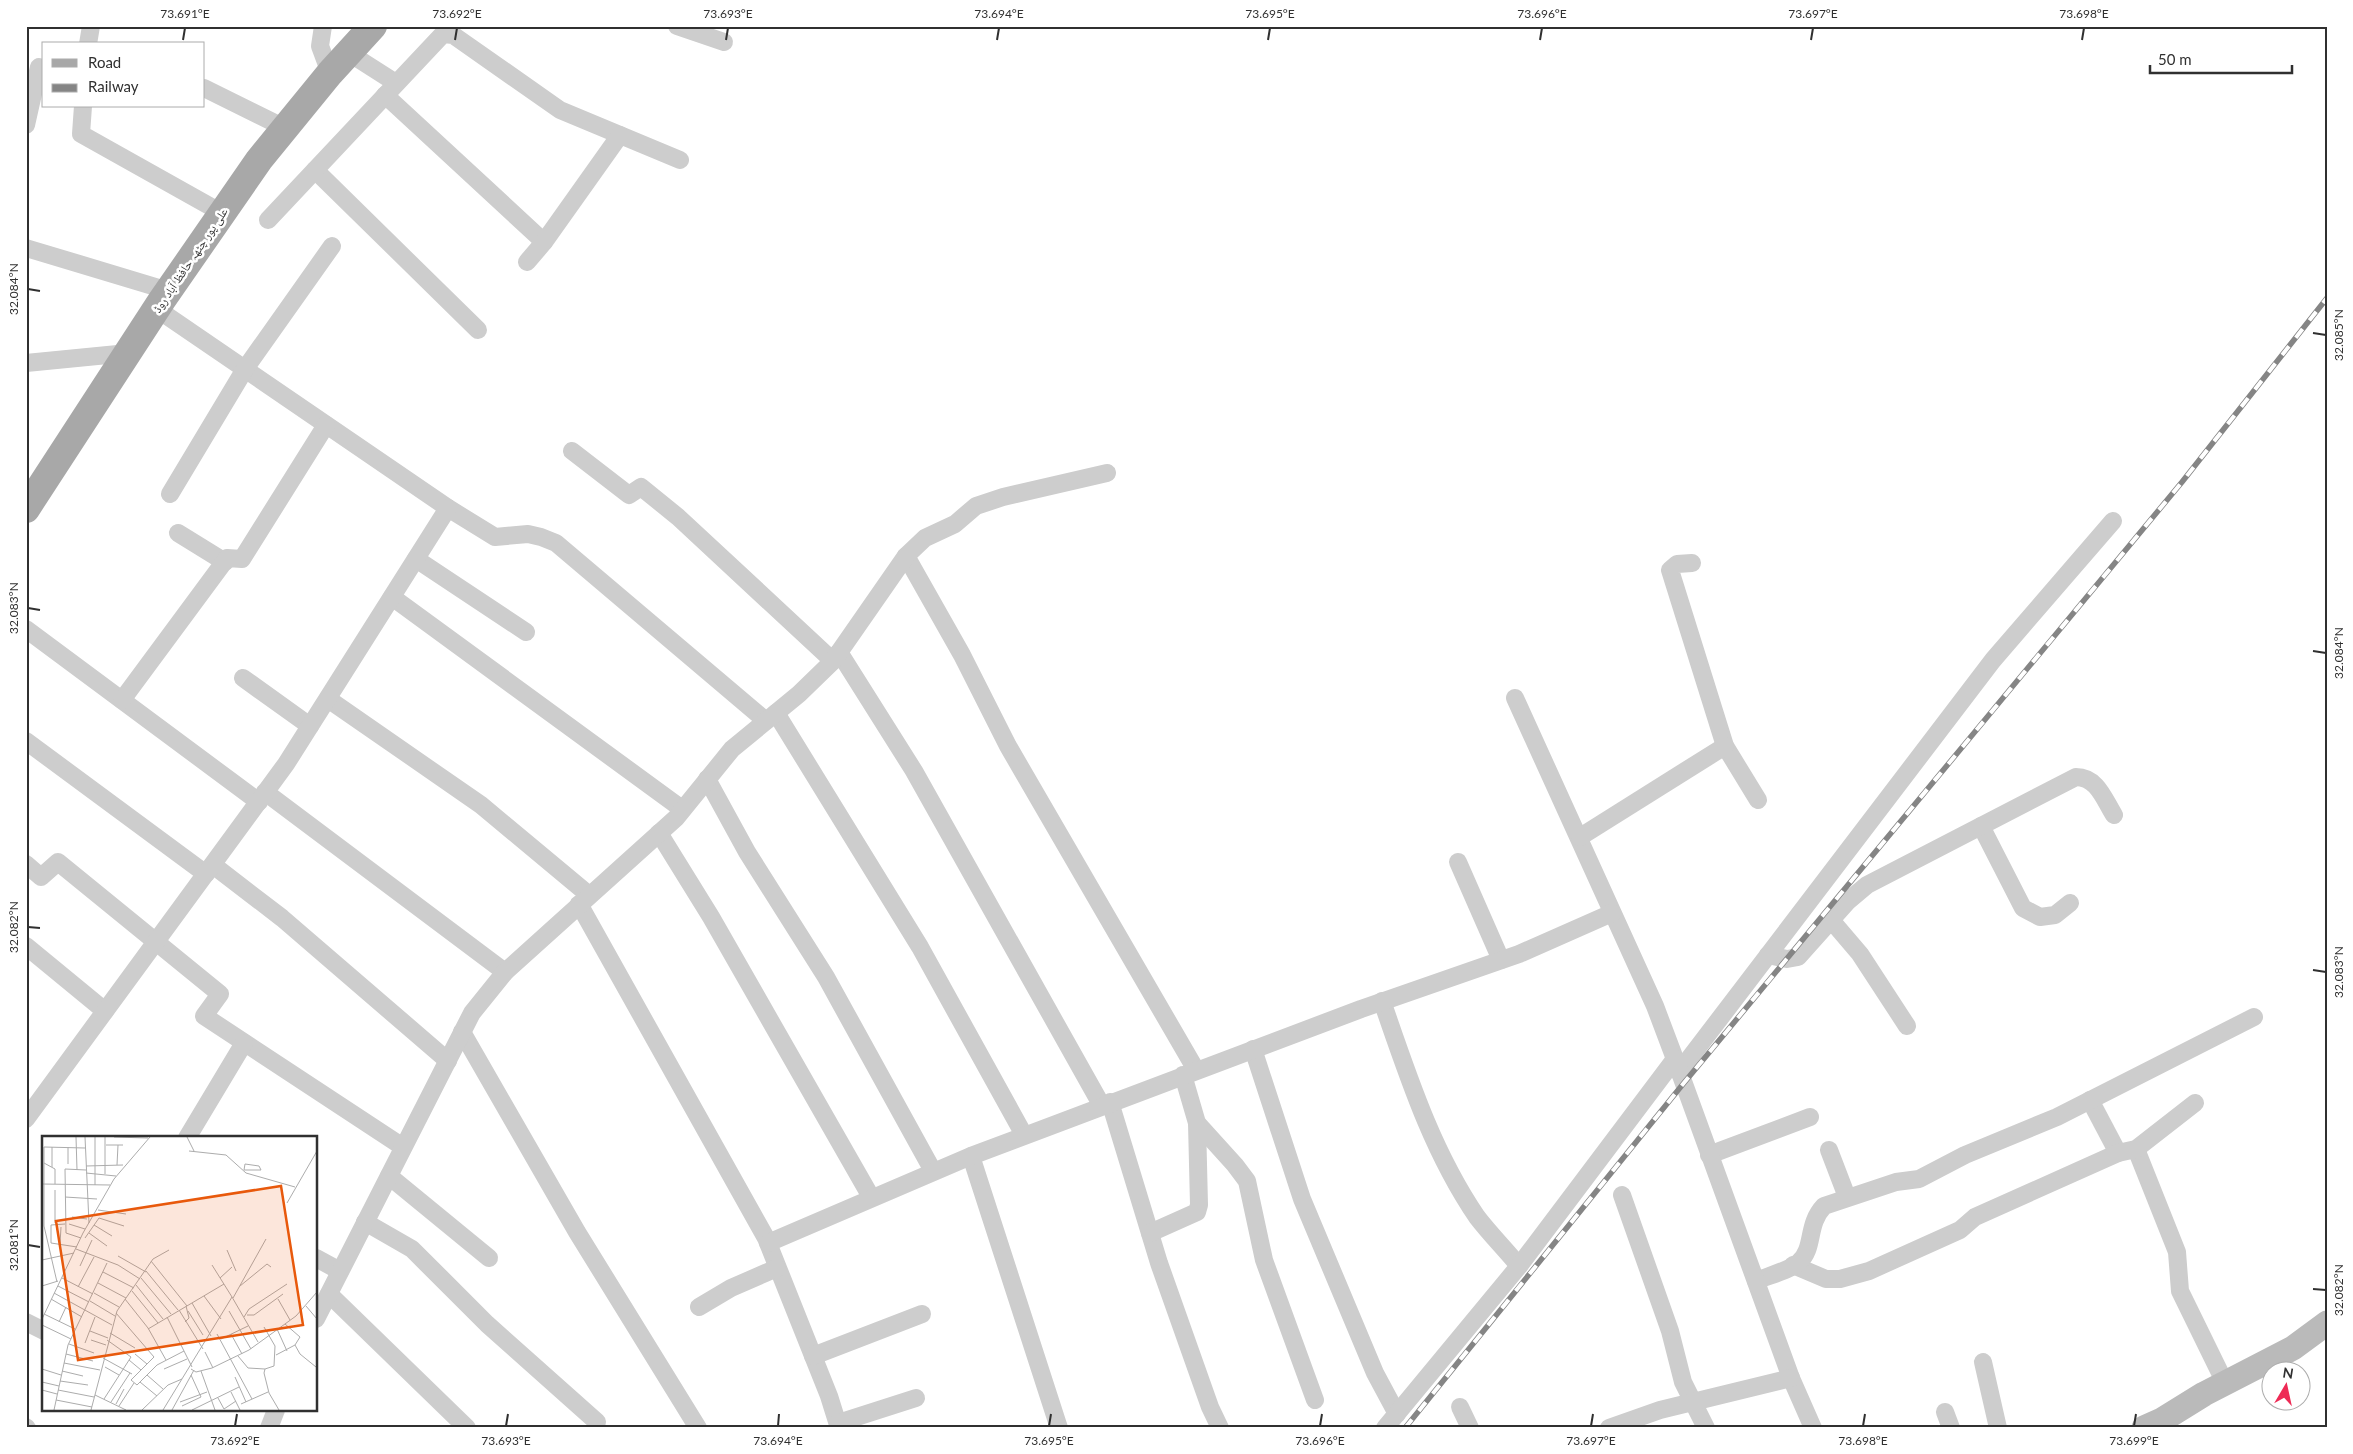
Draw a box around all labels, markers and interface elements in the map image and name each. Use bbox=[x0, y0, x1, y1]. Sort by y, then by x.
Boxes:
text: 73.691°E bbox=[160, 6, 210, 21]
text: 73.692°E bbox=[432, 6, 482, 21]
text: 73.693°E bbox=[703, 6, 753, 21]
text: 73.694°E bbox=[974, 6, 1024, 21]
text: 73.695°E bbox=[1245, 6, 1295, 21]
text: 73.696°E bbox=[1517, 6, 1567, 21]
text: 73.697°E bbox=[1788, 6, 1838, 21]
text: 73.698°E bbox=[2059, 6, 2109, 21]
legend bbox=[42, 42, 205, 108]
scale bar bbox=[2150, 42, 2293, 74]
text: 50 m bbox=[2158, 50, 2192, 68]
text: Road bbox=[88, 53, 121, 71]
text: Railway bbox=[88, 77, 139, 95]
street label: علی پور چٹھہ حافظ آباد روڈ bbox=[149, 205, 231, 316]
text: 32.084°N bbox=[6, 263, 21, 315]
text: 32.085°N bbox=[2331, 309, 2346, 361]
text: 32.083°N bbox=[6, 582, 21, 634]
text: 32.084°N bbox=[2331, 627, 2346, 679]
text: 32.082°N bbox=[6, 901, 21, 953]
text: 32.083°N bbox=[2331, 946, 2346, 998]
inset map bbox=[42, 1136, 318, 1412]
text: 32.081°N bbox=[6, 1219, 21, 1271]
text: 32.082°N bbox=[2331, 1264, 2346, 1316]
north arrow bbox=[2260, 1362, 2310, 1412]
text: N bbox=[2281, 1363, 2295, 1382]
text: 73.692°E bbox=[210, 1433, 260, 1448]
text: 73.693°E bbox=[481, 1433, 531, 1448]
text: 73.694°E bbox=[753, 1433, 803, 1448]
text: 73.695°E bbox=[1024, 1433, 1074, 1448]
text: 73.696°E bbox=[1295, 1433, 1345, 1448]
text: 73.697°E bbox=[1566, 1433, 1616, 1448]
text: 73.698°E bbox=[1838, 1433, 1888, 1448]
text: 73.699°E bbox=[2109, 1433, 2159, 1448]

